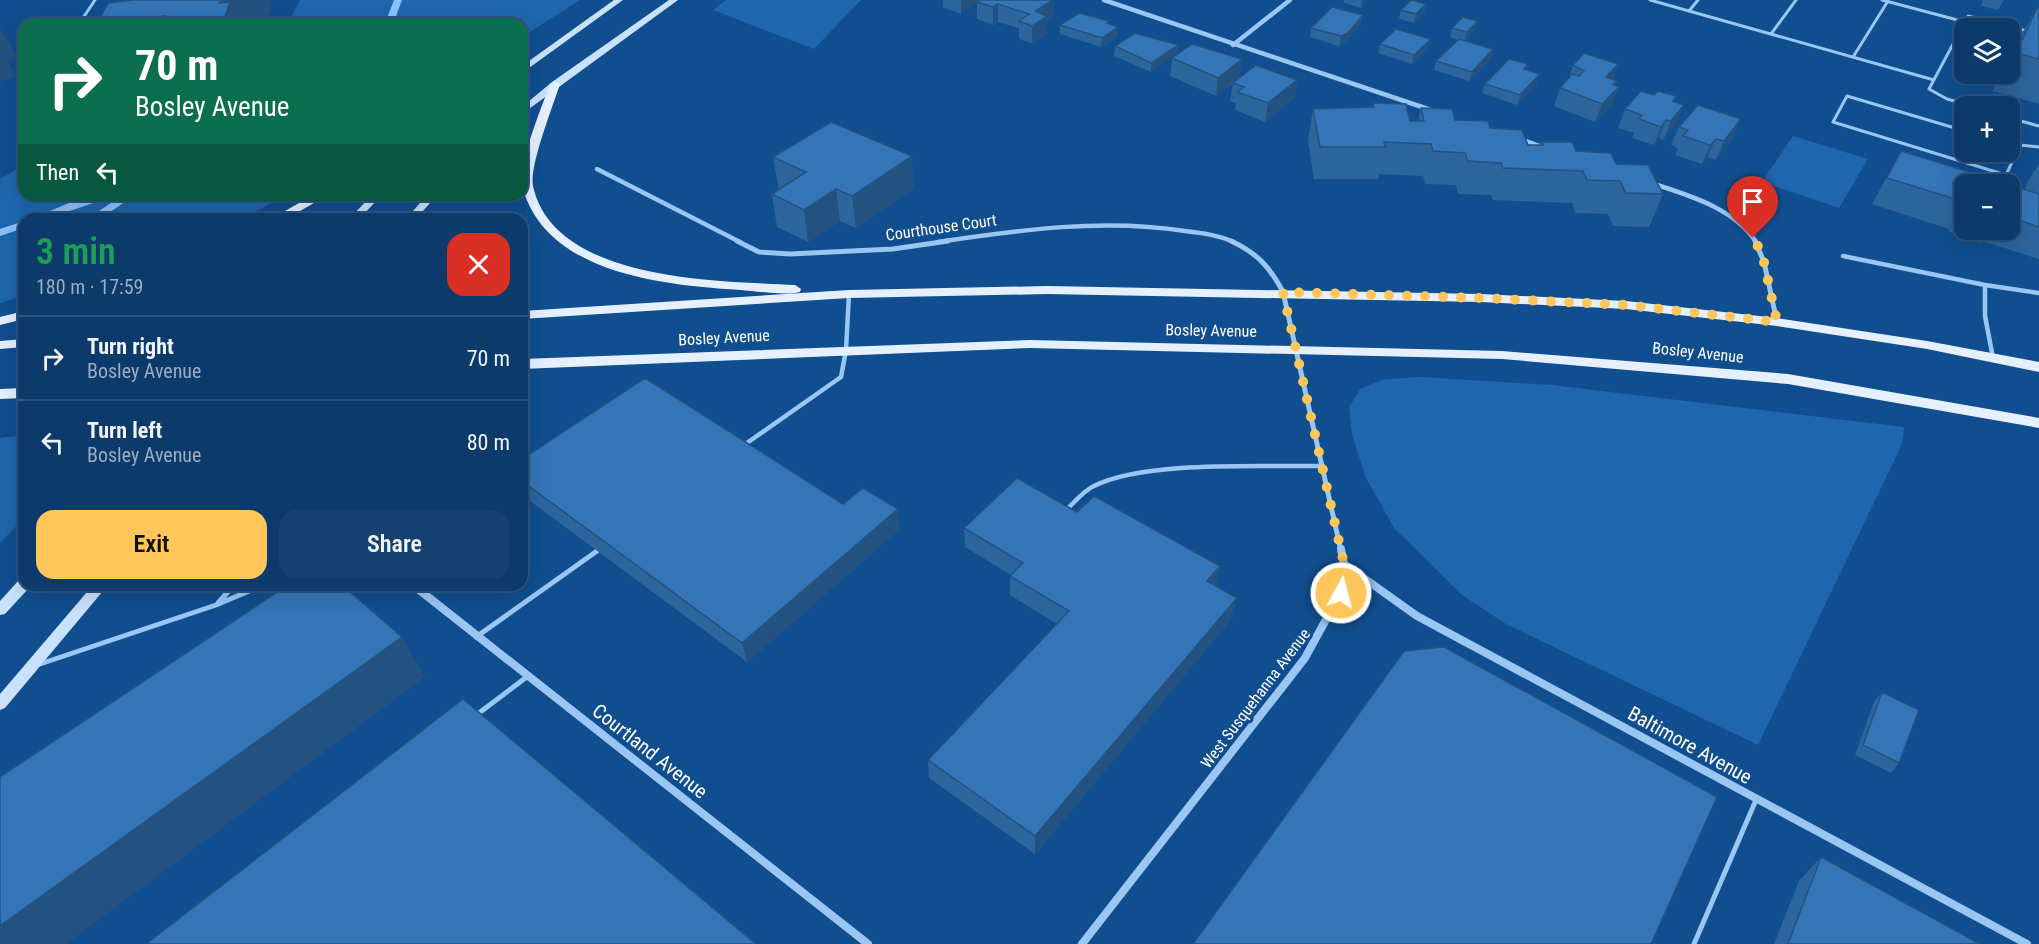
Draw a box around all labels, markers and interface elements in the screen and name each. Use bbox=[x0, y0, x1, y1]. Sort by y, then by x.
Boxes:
map controls bbox=[1954, 18, 2020, 240]
button: layers bbox=[1954, 18, 2020, 84]
text: 70 m bbox=[135, 41, 218, 90]
icon: right bbox=[36, 42, 114, 120]
text: Bosley Avenue bbox=[135, 91, 289, 123]
button: + bbox=[1954, 96, 2020, 162]
icon: left bbox=[91, 156, 124, 189]
text: Then bbox=[36, 160, 79, 185]
button: − bbox=[1954, 174, 2020, 240]
pin bbox=[1727, 176, 1778, 238]
icon: arrive bbox=[1736, 185, 1769, 218]
street label: Courthouse Court bbox=[884, 210, 998, 245]
text: 3 min bbox=[36, 231, 116, 273]
button: close bbox=[447, 233, 510, 296]
text: 180 m · 17:59 bbox=[36, 275, 143, 299]
street label: Bosley Avenue bbox=[1165, 320, 1257, 341]
street label: Bosley Avenue bbox=[678, 326, 770, 349]
text: Turn right bbox=[87, 334, 174, 359]
street label: Bosley Avenue bbox=[1651, 338, 1744, 367]
icon: right bbox=[36, 342, 69, 375]
text: 70 m bbox=[467, 346, 510, 371]
text: Bosley Avenue bbox=[87, 359, 201, 383]
text: Turn left bbox=[87, 418, 162, 443]
icon: left bbox=[36, 426, 69, 459]
text: 80 m bbox=[467, 430, 510, 455]
text: Bosley Avenue bbox=[87, 443, 201, 467]
button: Exit bbox=[36, 510, 267, 579]
button: Share bbox=[279, 510, 510, 579]
position arrow bbox=[1309, 561, 1373, 625]
street label: West Susquehanna Avenue bbox=[1197, 625, 1314, 772]
street label: Courtland Avenue bbox=[588, 699, 712, 803]
street label: Baltimore Avenue bbox=[1624, 701, 1756, 789]

